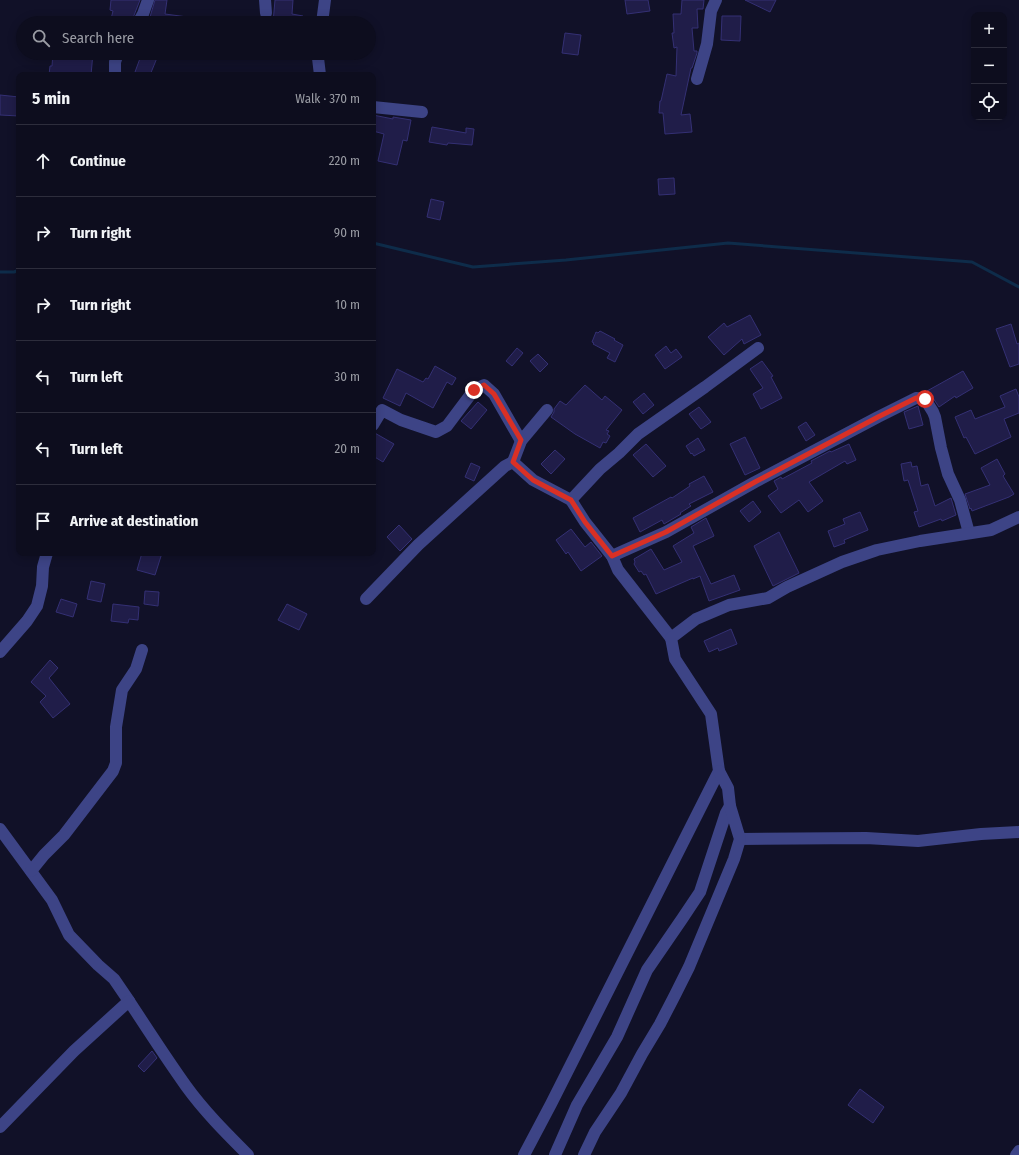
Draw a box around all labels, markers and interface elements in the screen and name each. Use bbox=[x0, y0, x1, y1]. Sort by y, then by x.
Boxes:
map controls bbox=[971, 12, 1007, 120]
button: + bbox=[971, 12, 1007, 48]
search box bbox=[16, 16, 376, 60]
icon: search bbox=[30, 27, 52, 49]
text: Search here bbox=[62, 29, 134, 47]
button: − bbox=[971, 48, 1007, 84]
button: locate bbox=[971, 84, 1007, 120]
text: 5 min bbox=[32, 88, 70, 109]
text: Walk · 370 m bbox=[295, 91, 360, 106]
icon: ahead bbox=[32, 150, 54, 172]
text: Continue bbox=[70, 152, 126, 170]
text: 220 m bbox=[329, 153, 360, 168]
icon: right bbox=[32, 222, 54, 244]
text: Turn right bbox=[70, 224, 131, 242]
text: 90 m bbox=[334, 225, 360, 240]
icon: right bbox=[32, 294, 54, 316]
text: Turn right bbox=[70, 296, 131, 314]
text: 10 m bbox=[335, 297, 360, 312]
icon: left bbox=[32, 366, 54, 388]
text: Turn left bbox=[70, 368, 123, 386]
text: 30 m bbox=[334, 369, 360, 384]
route end bbox=[465, 381, 483, 399]
route start bbox=[916, 390, 934, 408]
icon: left bbox=[32, 438, 54, 460]
text: Turn left bbox=[70, 440, 123, 458]
text: 20 m bbox=[334, 441, 360, 456]
icon: arrive bbox=[32, 510, 54, 532]
text: Arrive at destination bbox=[70, 512, 198, 530]

